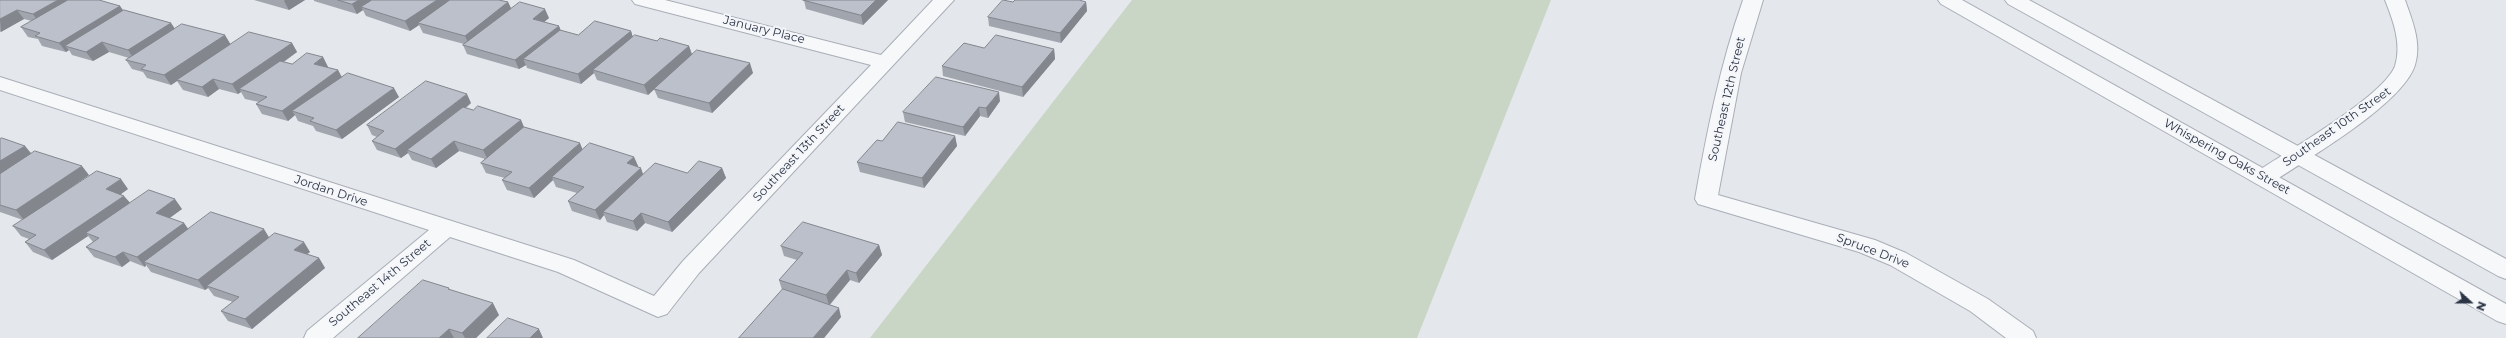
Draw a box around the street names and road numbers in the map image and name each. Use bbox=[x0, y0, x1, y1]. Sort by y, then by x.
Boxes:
street label: January Place bbox=[722, 13, 806, 47]
street label: Southeast 12th Street bbox=[1706, 35, 1748, 163]
street label: Southeast 10th Street bbox=[2280, 84, 2394, 170]
street label: Southeast 13th Street bbox=[750, 101, 848, 205]
street label: Whispering Oaks Street bbox=[2161, 116, 2293, 198]
street label: Jordan Drive bbox=[293, 172, 369, 210]
street label: Spruce Drive bbox=[1835, 231, 1911, 271]
street label: Southeast 14th Street bbox=[326, 236, 434, 330]

